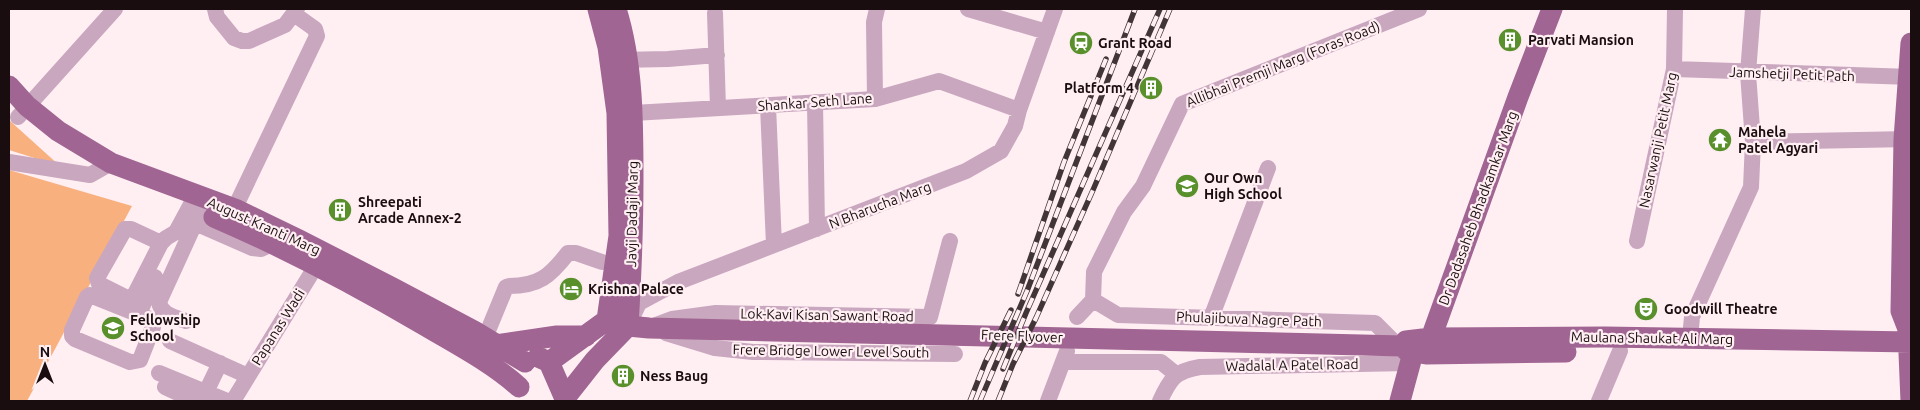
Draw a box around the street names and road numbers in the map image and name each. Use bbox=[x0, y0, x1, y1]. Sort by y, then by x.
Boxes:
street label: Allibhai Premji Marg (Foras Road) bbox=[1184, 18, 1382, 110]
street label: Jamshetji Petit Path bbox=[1729, 64, 1855, 84]
street label: Nasarwanji Petit Marg bbox=[1636, 71, 1680, 209]
street label: Shankar Seth Lane bbox=[757, 90, 873, 114]
street label: Dr Dadasaheb Bhadkamkar Marg bbox=[1435, 109, 1521, 307]
street label: Javji Dadaji Marg bbox=[623, 161, 641, 267]
street label: N Bharucha Marg bbox=[827, 178, 933, 232]
street label: August Kranti Marg bbox=[205, 194, 323, 258]
street label: Papanas Wadi bbox=[248, 286, 308, 368]
street label: Lok-Kavi Kisan Sawant Road bbox=[740, 305, 914, 325]
street label: Phulajibuva Nagre Path bbox=[1176, 308, 1322, 330]
street label: Frere Flyover bbox=[981, 327, 1064, 345]
street label: Maulana Shaukat Ali Marg bbox=[1571, 329, 1733, 347]
street label: Frere Bridge Lower Level South bbox=[732, 341, 930, 361]
street label: Wadalal A Patel Road bbox=[1225, 356, 1359, 374]

